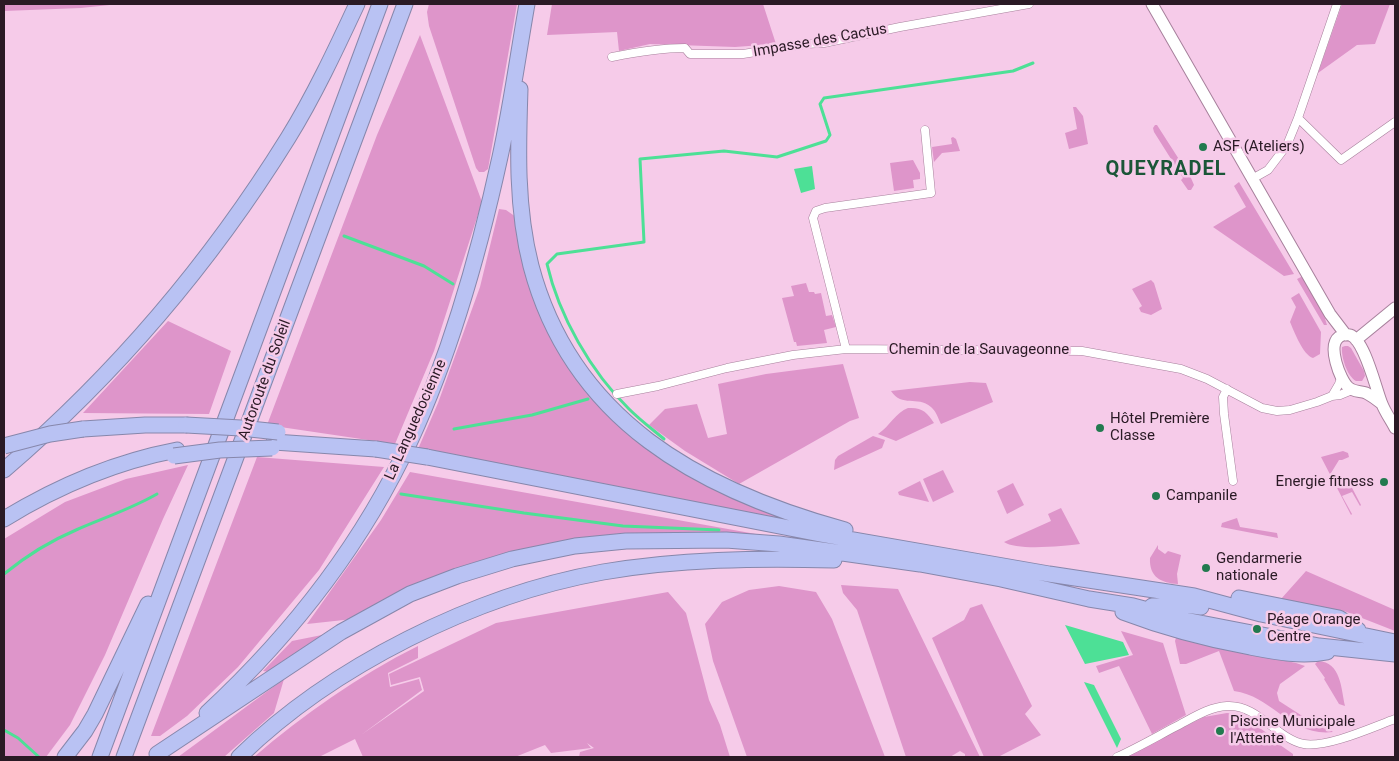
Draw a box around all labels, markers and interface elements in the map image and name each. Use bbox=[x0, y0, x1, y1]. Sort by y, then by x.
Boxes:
street label: Impasse des Cactus bbox=[752, 20, 888, 62]
place label: ASF (Ateliers) bbox=[1213, 138, 1305, 156]
marker: ASF (Ateliers) bbox=[1197, 141, 1209, 153]
district label: QUEYRADEL bbox=[1104, 158, 1228, 182]
street label: Autoroute du Soleil bbox=[235, 318, 295, 442]
street label: Chemin de la Sauvageonne bbox=[889, 341, 1069, 359]
street label: La Languedocienne bbox=[381, 357, 451, 483]
place label: Hôtel Première Classe bbox=[1110, 410, 1209, 445]
marker: Hôtel Première Classe bbox=[1094, 422, 1106, 434]
place label: Energie fitness bbox=[1276, 473, 1374, 491]
marker: Energie fitness bbox=[1378, 476, 1390, 488]
place label: Campanile bbox=[1166, 487, 1237, 505]
marker: Campanile bbox=[1150, 490, 1162, 502]
place label: Gendarmerie nationale bbox=[1216, 550, 1302, 585]
marker: Gendarmerie nationale bbox=[1200, 562, 1212, 574]
place label: Péage Orange Centre bbox=[1267, 611, 1361, 646]
marker: Péage Orange Centre bbox=[1251, 623, 1263, 635]
place label: Piscine Municipale l'Attente bbox=[1230, 713, 1355, 748]
marker: Piscine Municipale l'Attente bbox=[1214, 725, 1226, 737]

